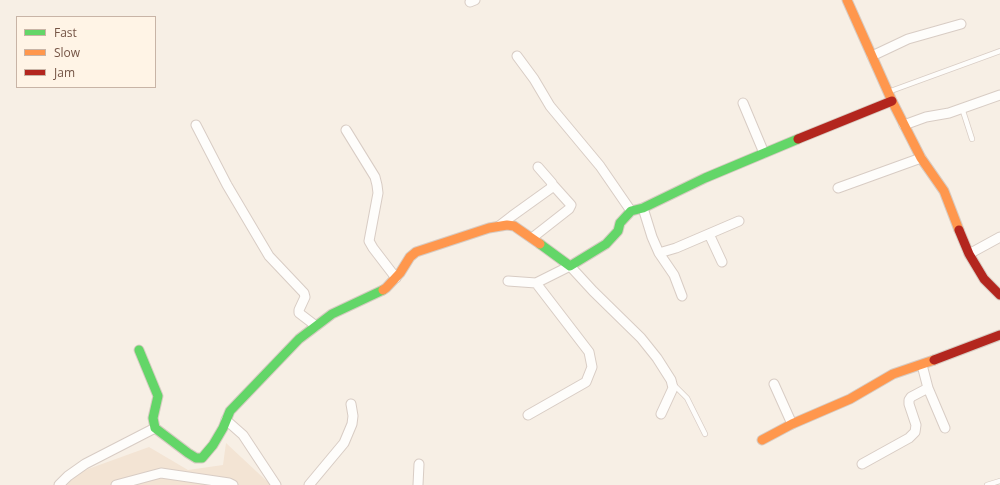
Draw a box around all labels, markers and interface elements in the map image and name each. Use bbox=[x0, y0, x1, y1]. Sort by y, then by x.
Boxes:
legend bbox=[16, 16, 156, 88]
text: Fast bbox=[54, 24, 77, 41]
text: Slow bbox=[54, 44, 80, 61]
text: Jam bbox=[54, 64, 75, 81]

